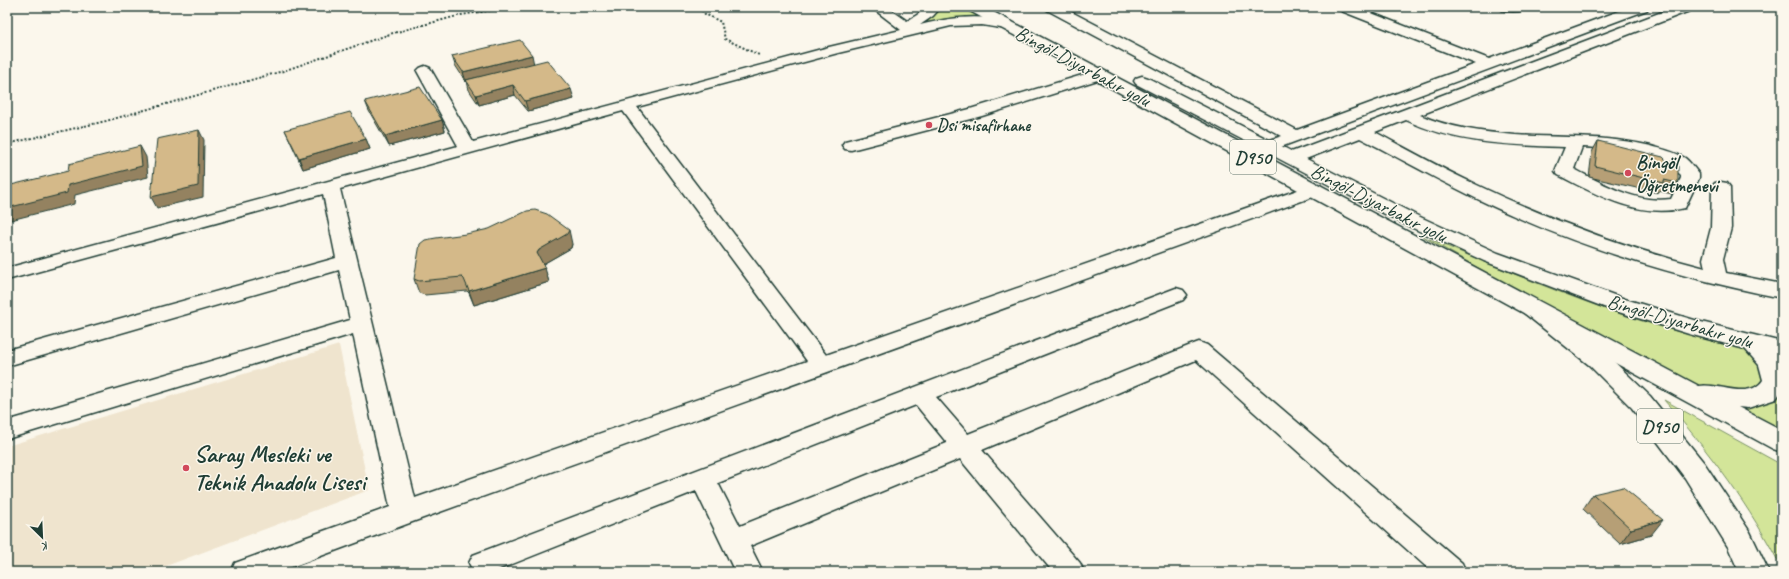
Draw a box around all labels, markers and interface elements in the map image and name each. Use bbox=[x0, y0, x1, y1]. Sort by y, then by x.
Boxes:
street label: Bingöl-Diyarbakır yolu bbox=[1011, 20, 1156, 113]
place label: Dsi misafirhane bbox=[937, 115, 1032, 136]
marker: Dsi misafirhane bbox=[924, 120, 934, 130]
road number: D950 bbox=[1230, 140, 1276, 174]
place label: Bingöl Öğretmenevi bbox=[1636, 150, 1721, 198]
street label: Bingöl-Diyarbakır yolu bbox=[1306, 158, 1453, 249]
marker: Bingöl Öğretmenevi bbox=[1623, 168, 1633, 178]
street label: Bingöl-Diyarbakır yolu bbox=[1604, 289, 1757, 355]
road number: D950 bbox=[1637, 409, 1683, 443]
place label: Saray Mesleki ve Teknik Anadolu Lisesi bbox=[194, 439, 368, 497]
marker: Saray Mesleki ve Teknik Anadolu Lisesi bbox=[181, 463, 191, 473]
north arrow bbox=[22, 517, 62, 557]
text: K bbox=[38, 539, 51, 555]

